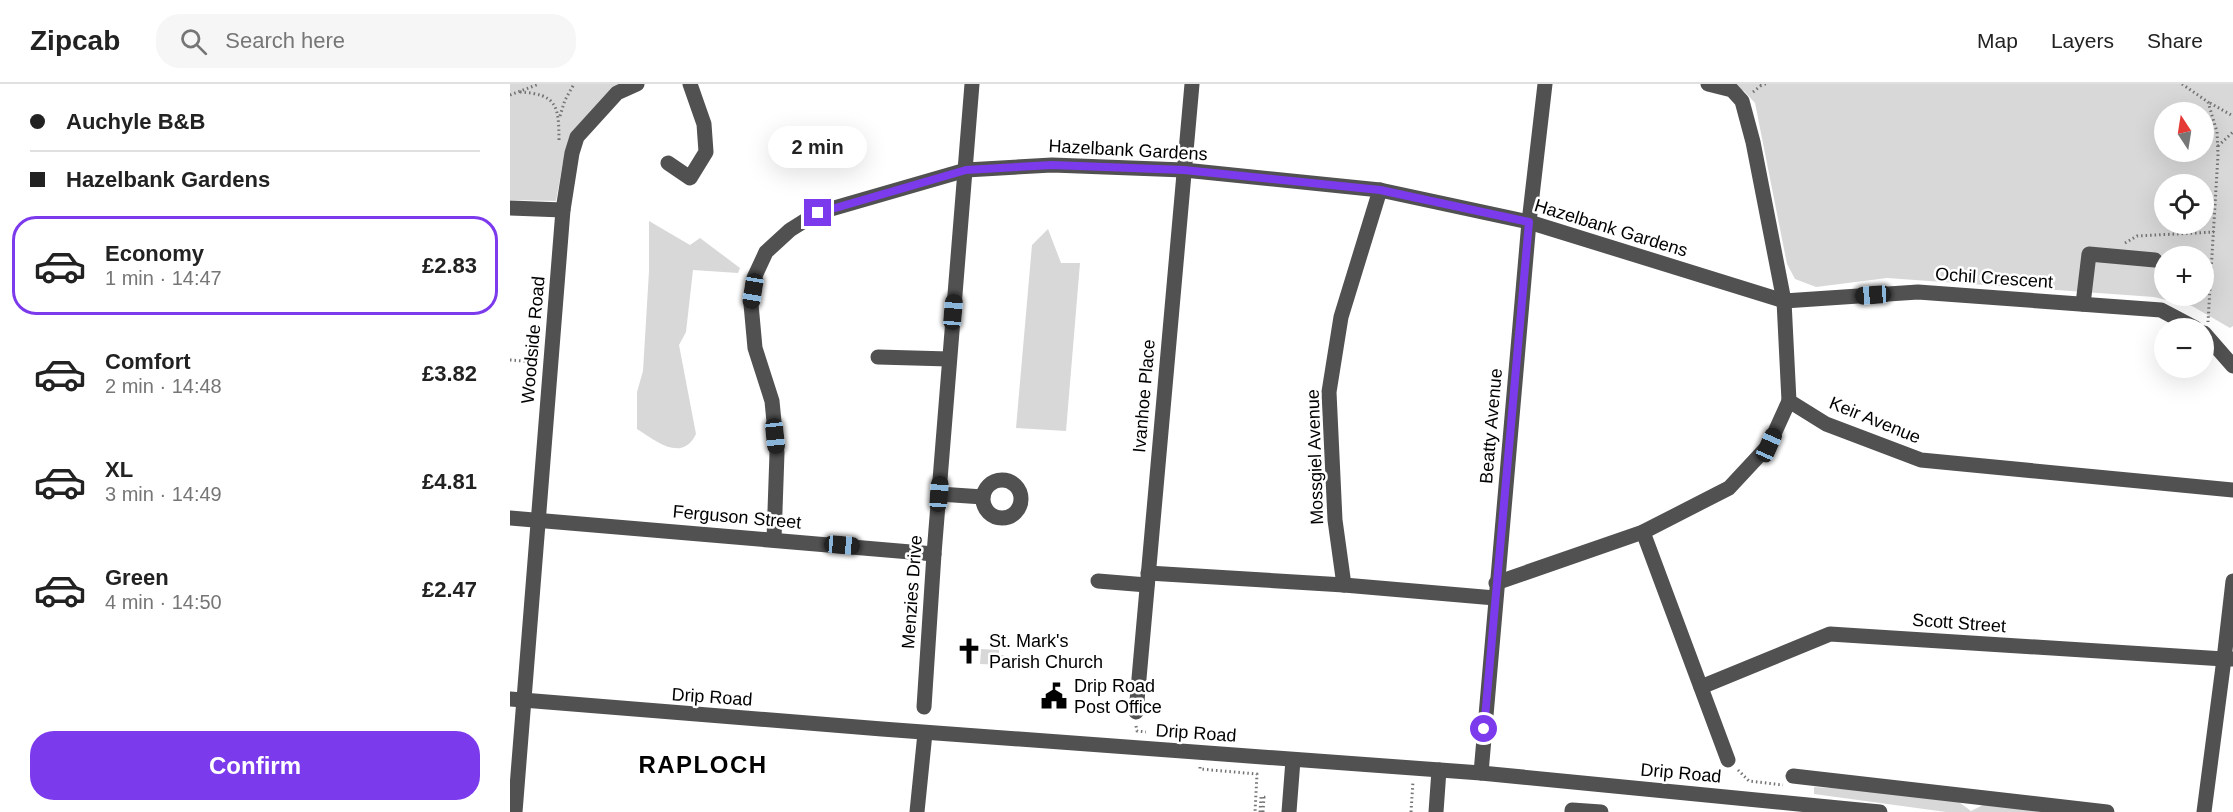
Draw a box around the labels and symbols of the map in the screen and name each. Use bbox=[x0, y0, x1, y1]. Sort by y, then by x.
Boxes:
north arrow bbox=[2154, 102, 2214, 162]
callout: 2 min bbox=[768, 126, 868, 168]
street label: Hazelbank Gardens bbox=[1048, 136, 1208, 164]
street label: Hazelbank Gardens bbox=[1532, 195, 1690, 261]
route end bbox=[804, 199, 831, 226]
street label: Ochil Crescent bbox=[1934, 264, 2054, 292]
car bbox=[741, 272, 765, 310]
street label: Woodside Road bbox=[517, 275, 549, 405]
car bbox=[1854, 285, 1892, 305]
car bbox=[942, 293, 964, 331]
street label: Ivanhoe Place bbox=[1129, 338, 1159, 454]
street label: Beatty Avenue bbox=[1476, 367, 1506, 485]
street label: Mossgiel Avenue bbox=[1303, 389, 1327, 525]
street label: Keir Avenue bbox=[1826, 393, 1924, 447]
car bbox=[764, 417, 786, 455]
car bbox=[1753, 425, 1785, 465]
car bbox=[929, 475, 949, 513]
street label: Ferguson Street bbox=[672, 501, 802, 533]
car bbox=[823, 534, 861, 556]
street label: Menzies Drive bbox=[898, 534, 926, 650]
street label: Scott Street bbox=[1911, 610, 2007, 636]
place label: St. Mark's Parish Church bbox=[989, 631, 1103, 672]
church icon: St. Mark's Parish Church bbox=[954, 636, 984, 666]
place label: Drip Road Post Office bbox=[1074, 676, 1162, 717]
public building icon: Drip Road Post Office bbox=[1039, 681, 1069, 711]
street label: Drip Road bbox=[671, 684, 753, 710]
route start bbox=[1470, 715, 1497, 742]
street label: Drip Road bbox=[1155, 720, 1237, 746]
district label: RAPLOCH bbox=[638, 751, 768, 778]
street label: Drip Road bbox=[1640, 760, 1722, 786]

